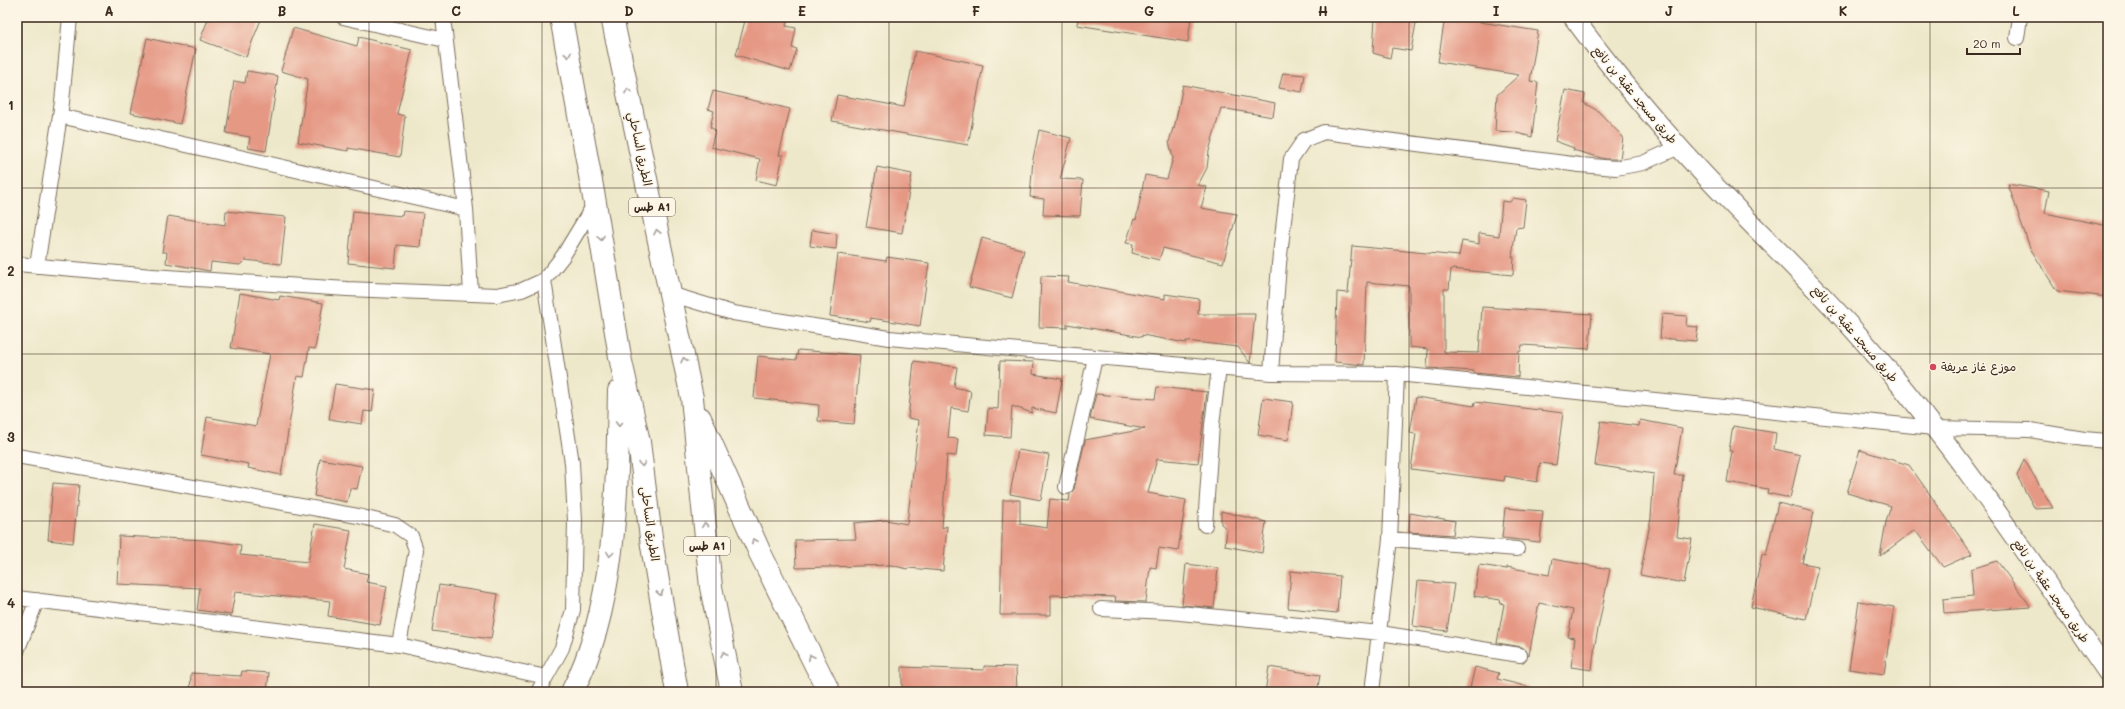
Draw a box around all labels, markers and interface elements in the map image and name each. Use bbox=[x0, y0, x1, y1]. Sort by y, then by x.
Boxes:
text: A bbox=[104, 2, 114, 19]
text: B bbox=[278, 2, 287, 19]
text: C bbox=[451, 2, 461, 19]
text: D bbox=[624, 2, 634, 19]
text: E bbox=[798, 2, 806, 19]
text: F bbox=[972, 2, 980, 19]
text: G bbox=[1144, 2, 1154, 19]
text: H bbox=[1318, 2, 1328, 19]
text: I bbox=[1493, 2, 1500, 19]
text: J bbox=[1665, 2, 1673, 19]
text: K bbox=[1839, 2, 1848, 19]
text: L bbox=[2012, 2, 2020, 19]
scale bar bbox=[1967, 30, 2020, 56]
text: 20 m bbox=[1973, 35, 2001, 51]
street label: طريق مسجد عقبة بن نافع bbox=[1588, 42, 1682, 148]
one-way arrow bbox=[563, 52, 572, 58]
one-way arrow bbox=[624, 88, 632, 94]
text: 1 bbox=[8, 96, 14, 113]
street label: الطريق الساحلي bbox=[621, 110, 657, 188]
road number: طس A1 bbox=[629, 198, 675, 216]
one-way arrow bbox=[654, 229, 662, 235]
one-way arrow bbox=[596, 235, 605, 241]
text: 2 bbox=[7, 262, 15, 279]
street label: طريق مسجد عقبة بن نافع bbox=[1808, 282, 1902, 386]
one-way arrow bbox=[680, 356, 688, 363]
place label: موزع غاز عريفة bbox=[1941, 358, 2016, 376]
marker: موزع غاز عريفة bbox=[1928, 362, 1938, 372]
one-way arrow bbox=[614, 421, 623, 427]
text: 3 bbox=[7, 428, 15, 445]
one-way arrow bbox=[637, 461, 646, 467]
street label: الطريق الساحلى bbox=[637, 486, 664, 562]
one-way arrow bbox=[701, 522, 710, 528]
street label: طريق مسجد عقبة بن نافع bbox=[2008, 535, 2094, 647]
road number: طس A1 bbox=[684, 537, 730, 555]
one-way arrow bbox=[751, 537, 759, 545]
one-way arrow bbox=[606, 551, 615, 557]
one-way arrow bbox=[655, 590, 664, 596]
text: 4 bbox=[7, 594, 15, 611]
one-way arrow bbox=[721, 651, 729, 657]
one-way arrow bbox=[808, 654, 816, 661]

